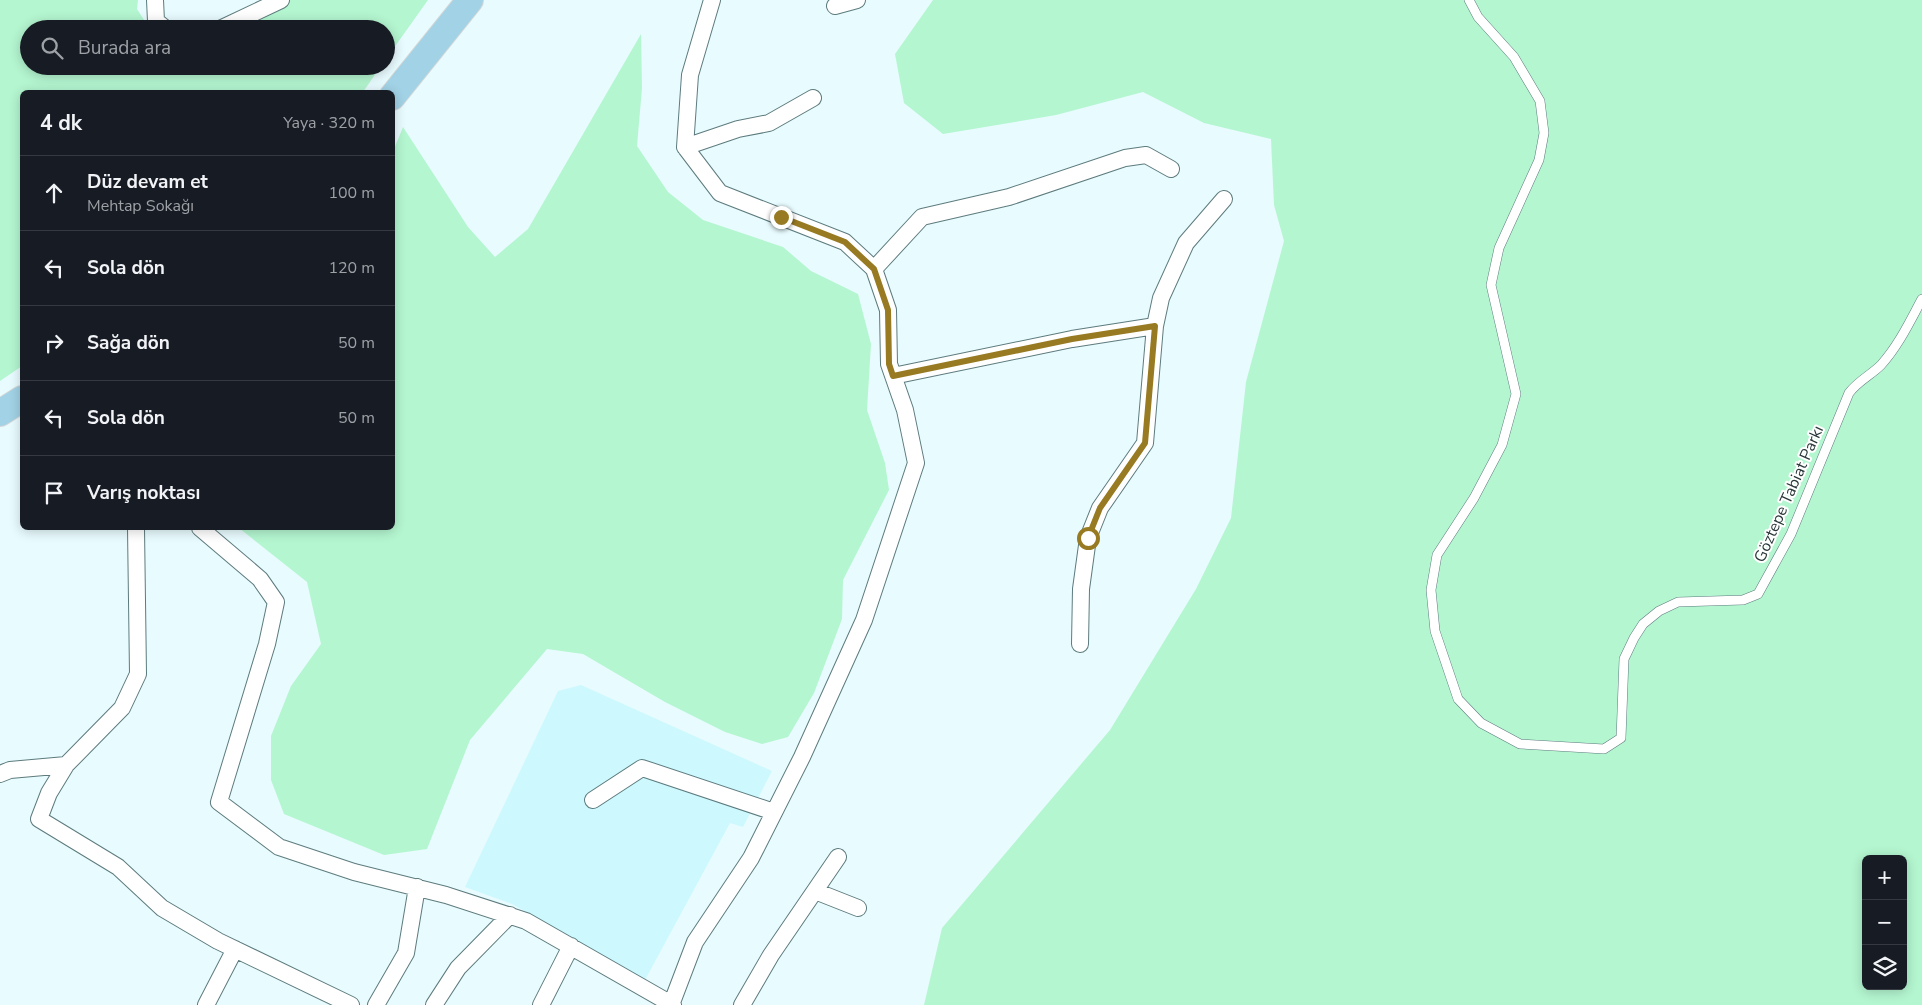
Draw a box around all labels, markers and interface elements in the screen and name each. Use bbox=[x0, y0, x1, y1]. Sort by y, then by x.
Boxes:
search box bbox=[20, 20, 395, 75]
icon: search bbox=[38, 34, 66, 62]
text: Burada ara bbox=[78, 35, 171, 61]
text: 4 dk bbox=[40, 109, 82, 137]
text: Yaya · 320 m bbox=[283, 112, 375, 134]
text: Düz devam et bbox=[87, 169, 208, 195]
icon: ahead bbox=[40, 179, 68, 207]
text: 100 m bbox=[328, 182, 375, 204]
text: Mehtap Sokağı bbox=[87, 195, 194, 217]
route end bbox=[770, 206, 793, 229]
icon: left bbox=[40, 254, 68, 282]
text: Sola dön bbox=[87, 255, 165, 281]
text: 120 m bbox=[328, 257, 375, 279]
icon: right bbox=[40, 329, 68, 357]
text: Sağa dön bbox=[87, 330, 170, 356]
text: 50 m bbox=[338, 332, 375, 354]
icon: left bbox=[40, 404, 68, 432]
text: Sola dön bbox=[87, 405, 165, 431]
text: 50 m bbox=[338, 407, 375, 429]
street label: Göztepe Tabiat Parkı bbox=[1749, 422, 1829, 566]
icon: arrive bbox=[40, 479, 68, 507]
text: Varış noktası bbox=[87, 480, 200, 506]
route start bbox=[1077, 527, 1100, 550]
map controls bbox=[1862, 855, 1907, 990]
button: + bbox=[1862, 855, 1907, 900]
button: − bbox=[1862, 900, 1907, 945]
button: layers bbox=[1862, 945, 1907, 990]

